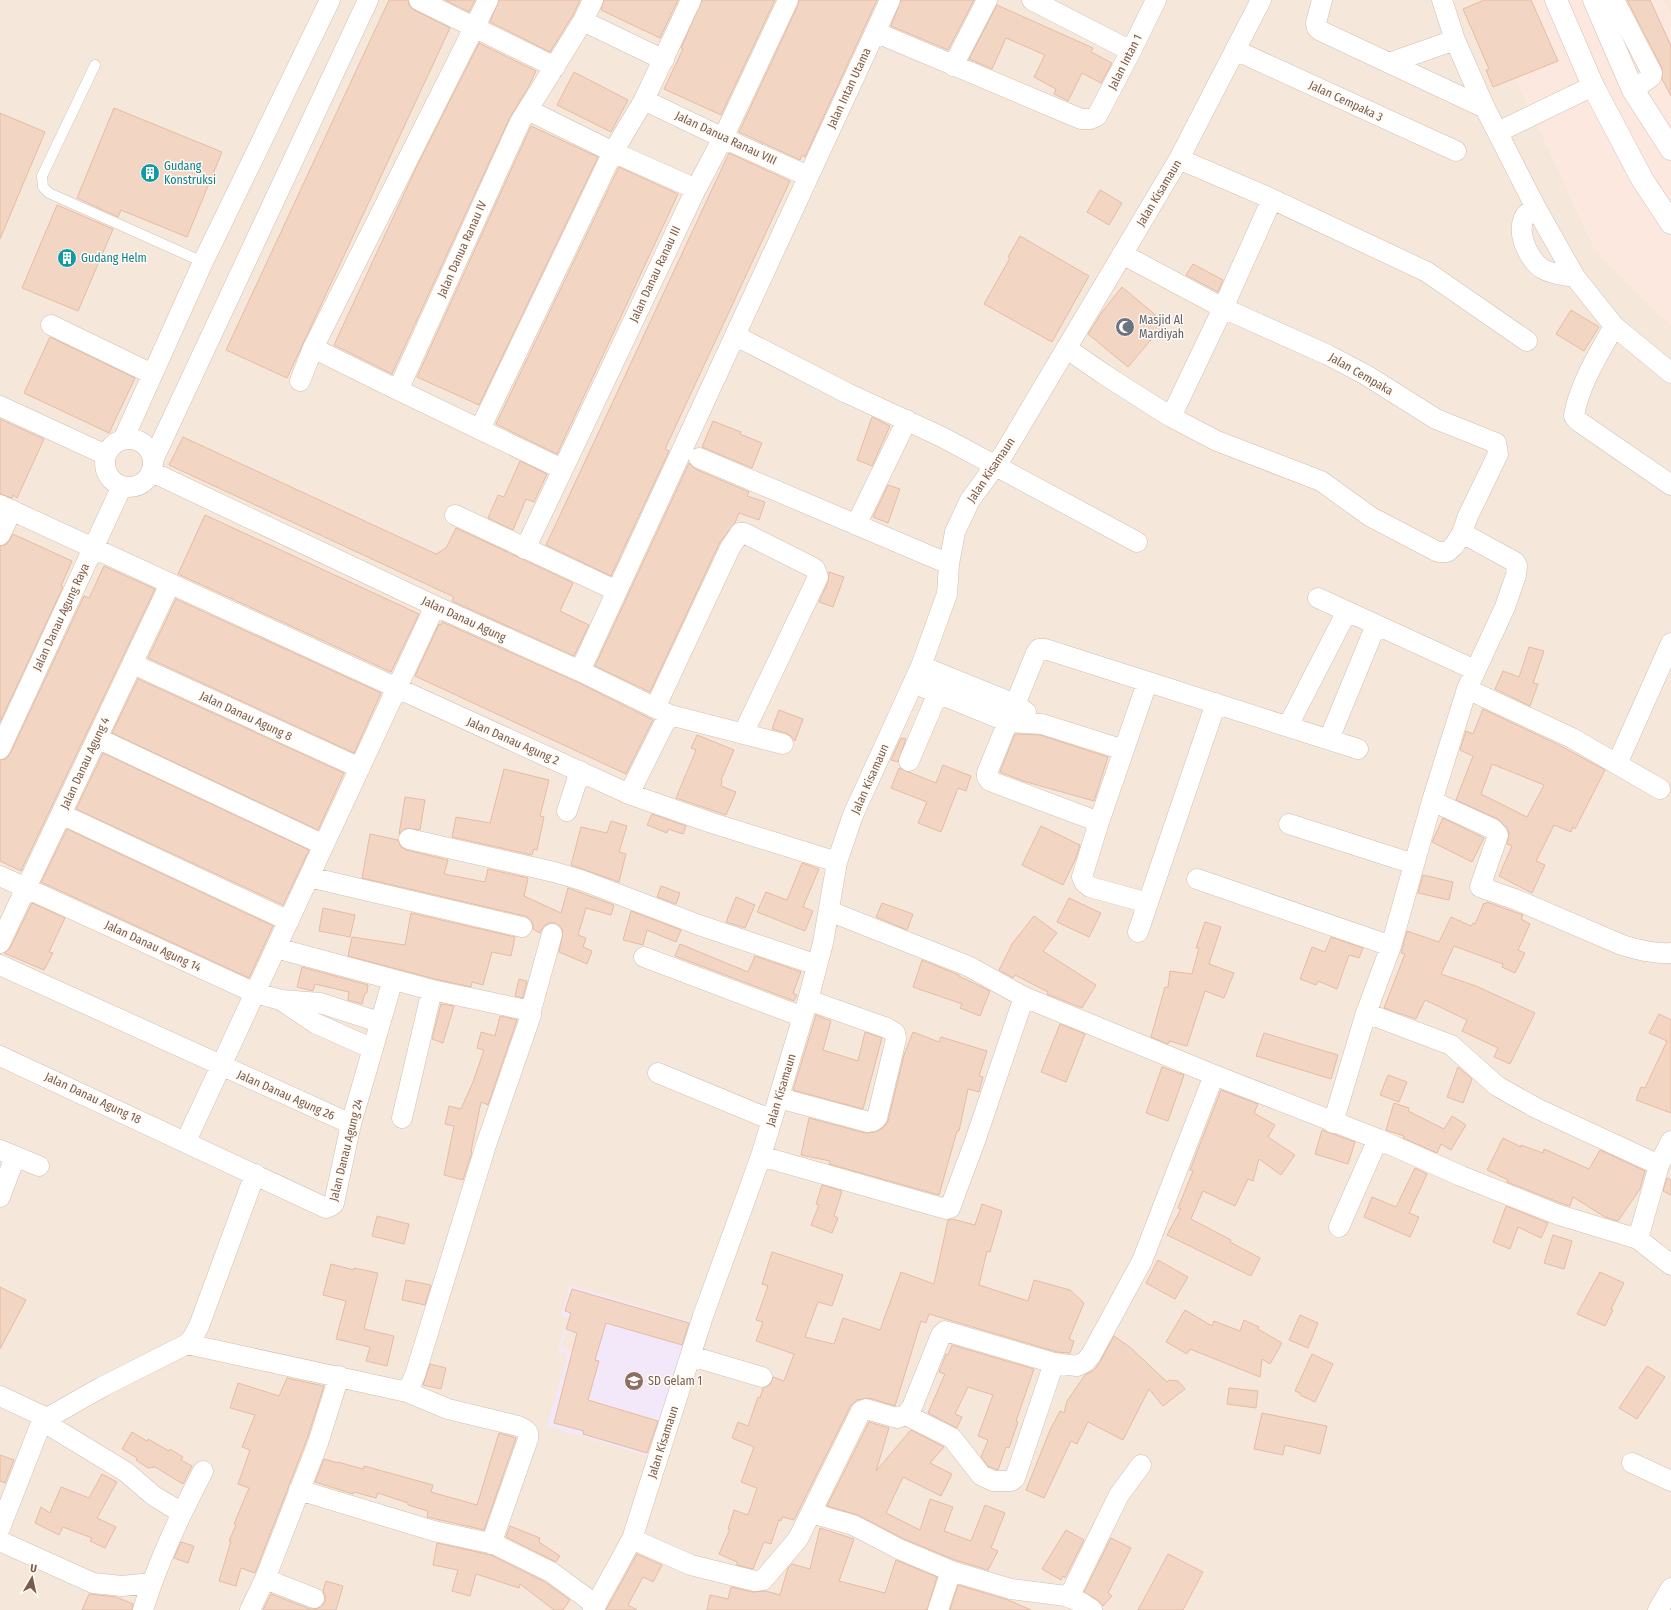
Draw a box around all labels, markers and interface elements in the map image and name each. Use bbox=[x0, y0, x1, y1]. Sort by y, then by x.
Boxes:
street label: Jalan Intan 1 bbox=[1105, 32, 1145, 92]
street label: Jalan Intan Utama bbox=[824, 45, 874, 131]
street label: Jalan Cempaka 3 bbox=[1307, 78, 1385, 124]
street label: Jalan Danua Ranau VIII bbox=[673, 108, 779, 168]
street label: Jalan Kisamaun bbox=[1134, 157, 1184, 229]
place label: Gudang Konstruksi bbox=[164, 159, 216, 187]
building icon: Gudang Konstruksi bbox=[139, 162, 161, 184]
street label: Jalan Danua Ranau IV bbox=[434, 198, 490, 299]
street label: Jalan Danau Ranau III bbox=[627, 224, 683, 324]
building icon: Gudang Helm bbox=[56, 247, 78, 269]
place label: Gudang Helm bbox=[81, 251, 147, 265]
place label: Masjid Al Mardiyah bbox=[1139, 313, 1184, 341]
mosque icon: Masjid Al Mardiyah bbox=[1114, 316, 1136, 338]
street label: Jalan Cempaka bbox=[1326, 350, 1396, 398]
street label: Jalan Kisamaun bbox=[964, 435, 1018, 505]
street label: Jalan Danau Agung Raya bbox=[30, 561, 92, 673]
street label: Jalan Danau Agung bbox=[420, 593, 509, 645]
street label: Jalan Danau Agung 8 bbox=[198, 689, 294, 743]
street label: Jalan Danau Agung 2 bbox=[465, 714, 561, 768]
street label: Jalan Danau Agung 4 bbox=[58, 715, 113, 811]
street label: Jalan Kisamaun bbox=[848, 742, 892, 816]
street label: Jalan Danau Agung 14 bbox=[103, 918, 204, 975]
street label: Jalan Kisamaun bbox=[763, 1052, 799, 1128]
street label: Jalan Danau Agung 26 bbox=[235, 1067, 337, 1123]
street label: Jalan Danau Agung 18 bbox=[43, 1070, 143, 1126]
street label: Jalan Danau Agung 24 bbox=[327, 1097, 366, 1203]
school or university icon: SD Gelam 1 bbox=[623, 1370, 645, 1392]
place label: SD Gelam 1 bbox=[648, 1374, 702, 1388]
street label: Jalan Kisamaun bbox=[645, 1404, 681, 1480]
north arrow bbox=[12, 1558, 52, 1598]
text: U bbox=[29, 1562, 38, 1576]

